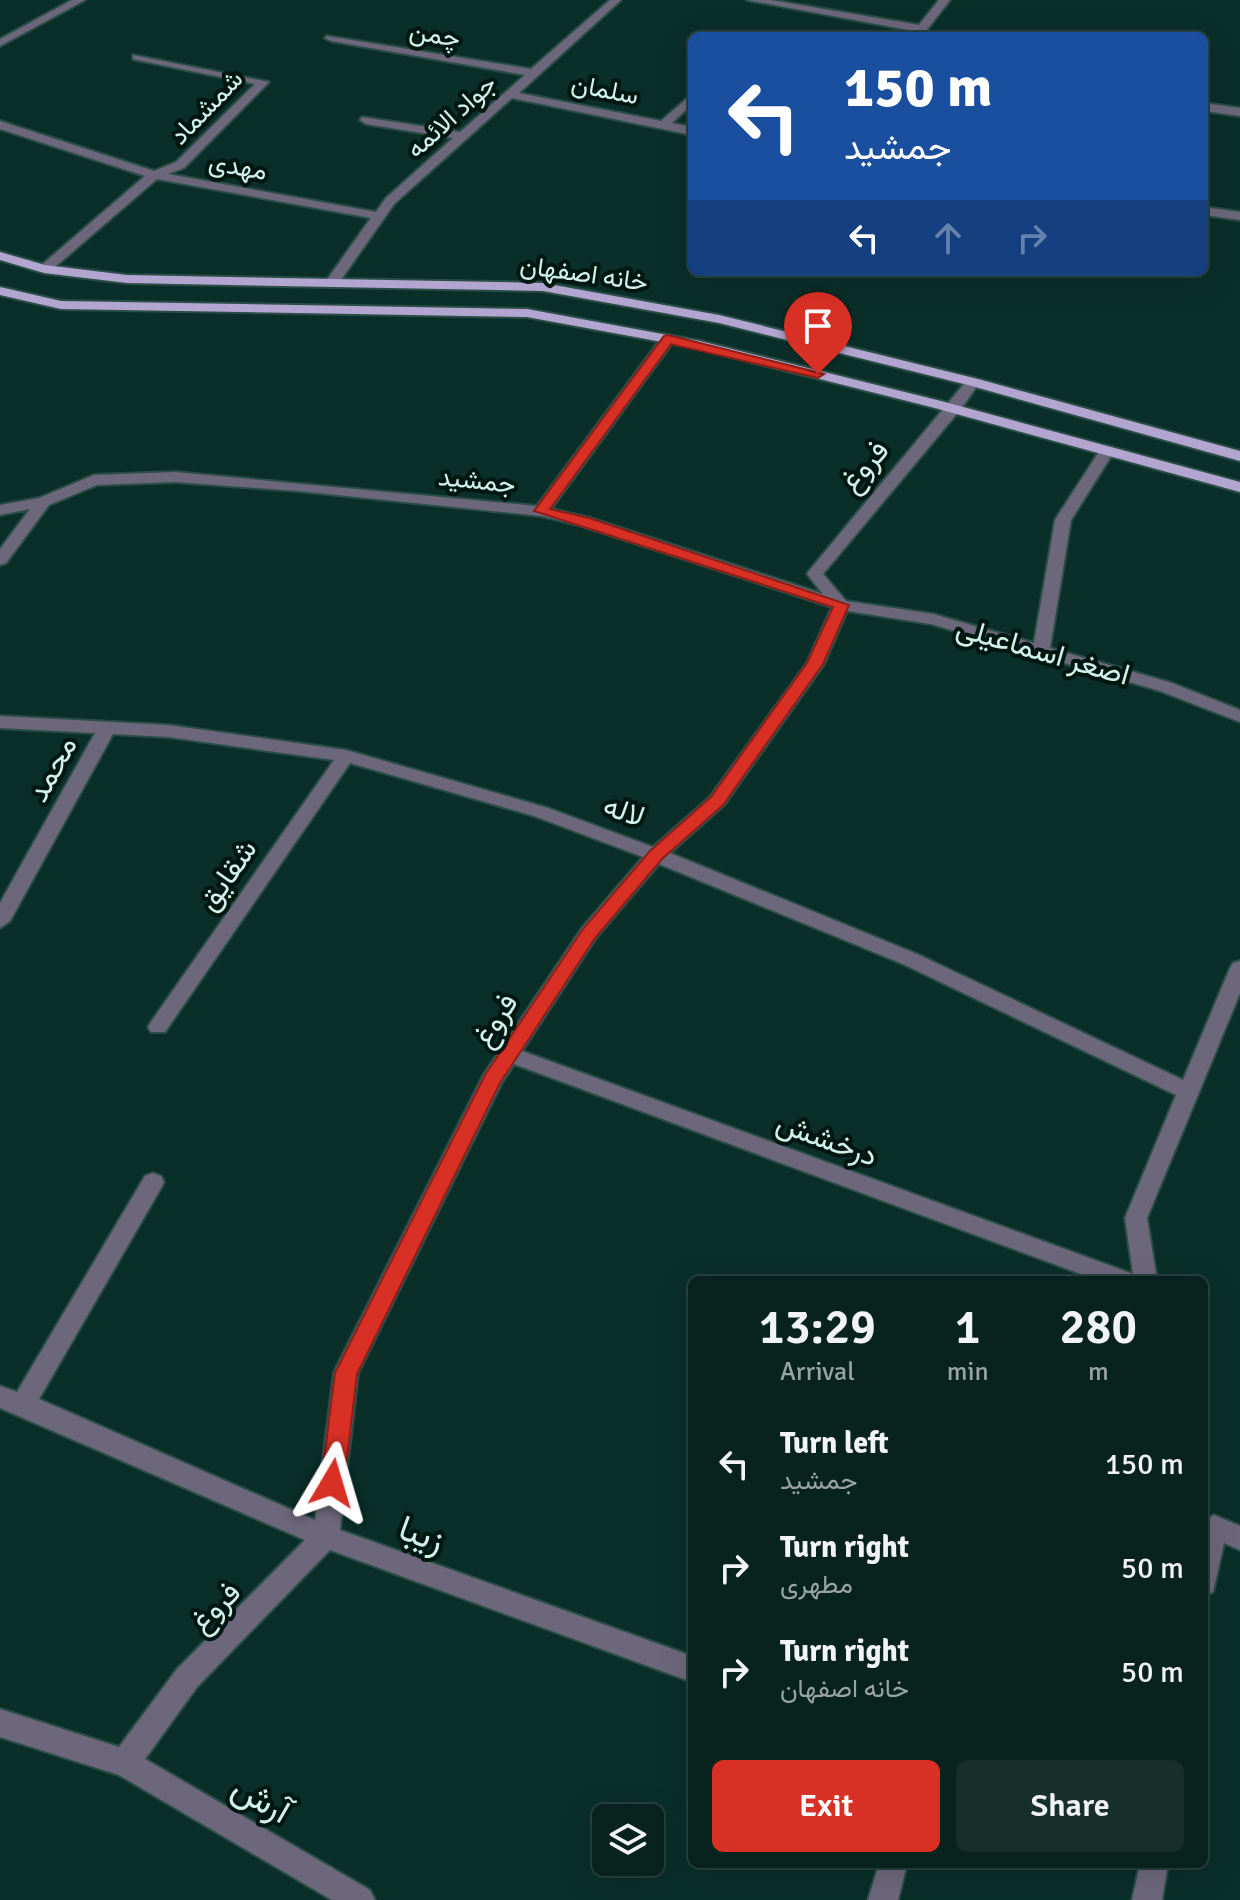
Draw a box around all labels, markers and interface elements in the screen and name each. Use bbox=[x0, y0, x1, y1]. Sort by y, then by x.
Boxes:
street label: چمن bbox=[407, 15, 463, 56]
text: 150 m bbox=[844, 53, 992, 122]
street label: شمشماد bbox=[163, 64, 250, 152]
icon: left bbox=[712, 64, 816, 168]
street label: جواد الائمه bbox=[400, 68, 503, 166]
street label: سلمان bbox=[568, 68, 641, 112]
text: جمشید bbox=[844, 125, 951, 170]
street label: مهدی bbox=[206, 146, 270, 188]
icon: left bbox=[842, 216, 886, 260]
icon: ahead bbox=[926, 216, 970, 260]
icon: right bbox=[1010, 216, 1054, 260]
street label: خانه اصفهان bbox=[518, 249, 650, 299]
pin bbox=[784, 292, 852, 374]
icon: arrive bbox=[796, 304, 840, 348]
street label: فروغ bbox=[832, 433, 898, 501]
street label: جمشید bbox=[437, 461, 517, 501]
street label: اصغر اسماعیلی bbox=[952, 609, 1134, 694]
street label: محمد bbox=[19, 730, 85, 809]
street label: لاله bbox=[598, 787, 650, 836]
street label: شقایق bbox=[190, 832, 265, 918]
street label: فروغ bbox=[464, 986, 527, 1055]
street label: درخشش bbox=[771, 1104, 882, 1175]
text: 13:29 bbox=[759, 1298, 876, 1357]
text: 1 bbox=[955, 1298, 981, 1357]
text: 280 bbox=[1059, 1298, 1137, 1357]
text: Arrival bbox=[780, 1356, 855, 1388]
text: min bbox=[947, 1356, 989, 1388]
text: m bbox=[1088, 1356, 1109, 1388]
text: Turn left bbox=[780, 1425, 889, 1462]
position arrow bbox=[290, 1441, 374, 1525]
icon: left bbox=[712, 1442, 756, 1486]
text: 150 m bbox=[1105, 1446, 1184, 1483]
text: جمشید bbox=[780, 1465, 858, 1497]
street label: زیبا bbox=[392, 1505, 451, 1563]
text: Turn right bbox=[780, 1529, 909, 1566]
icon: right bbox=[712, 1546, 756, 1590]
text: 50 m bbox=[1121, 1550, 1184, 1587]
text: مطهری bbox=[780, 1569, 853, 1601]
street label: فروغ bbox=[182, 1574, 249, 1641]
text: Turn right bbox=[780, 1633, 909, 1670]
icon: right bbox=[712, 1650, 756, 1694]
text: 50 m bbox=[1121, 1654, 1184, 1691]
text: خانه اصفهان bbox=[780, 1673, 909, 1705]
button: Exit bbox=[712, 1760, 940, 1852]
button: Share bbox=[956, 1760, 1184, 1852]
street label: آرش bbox=[224, 1765, 301, 1835]
map controls bbox=[592, 1804, 664, 1876]
button: layers bbox=[592, 1804, 664, 1876]

